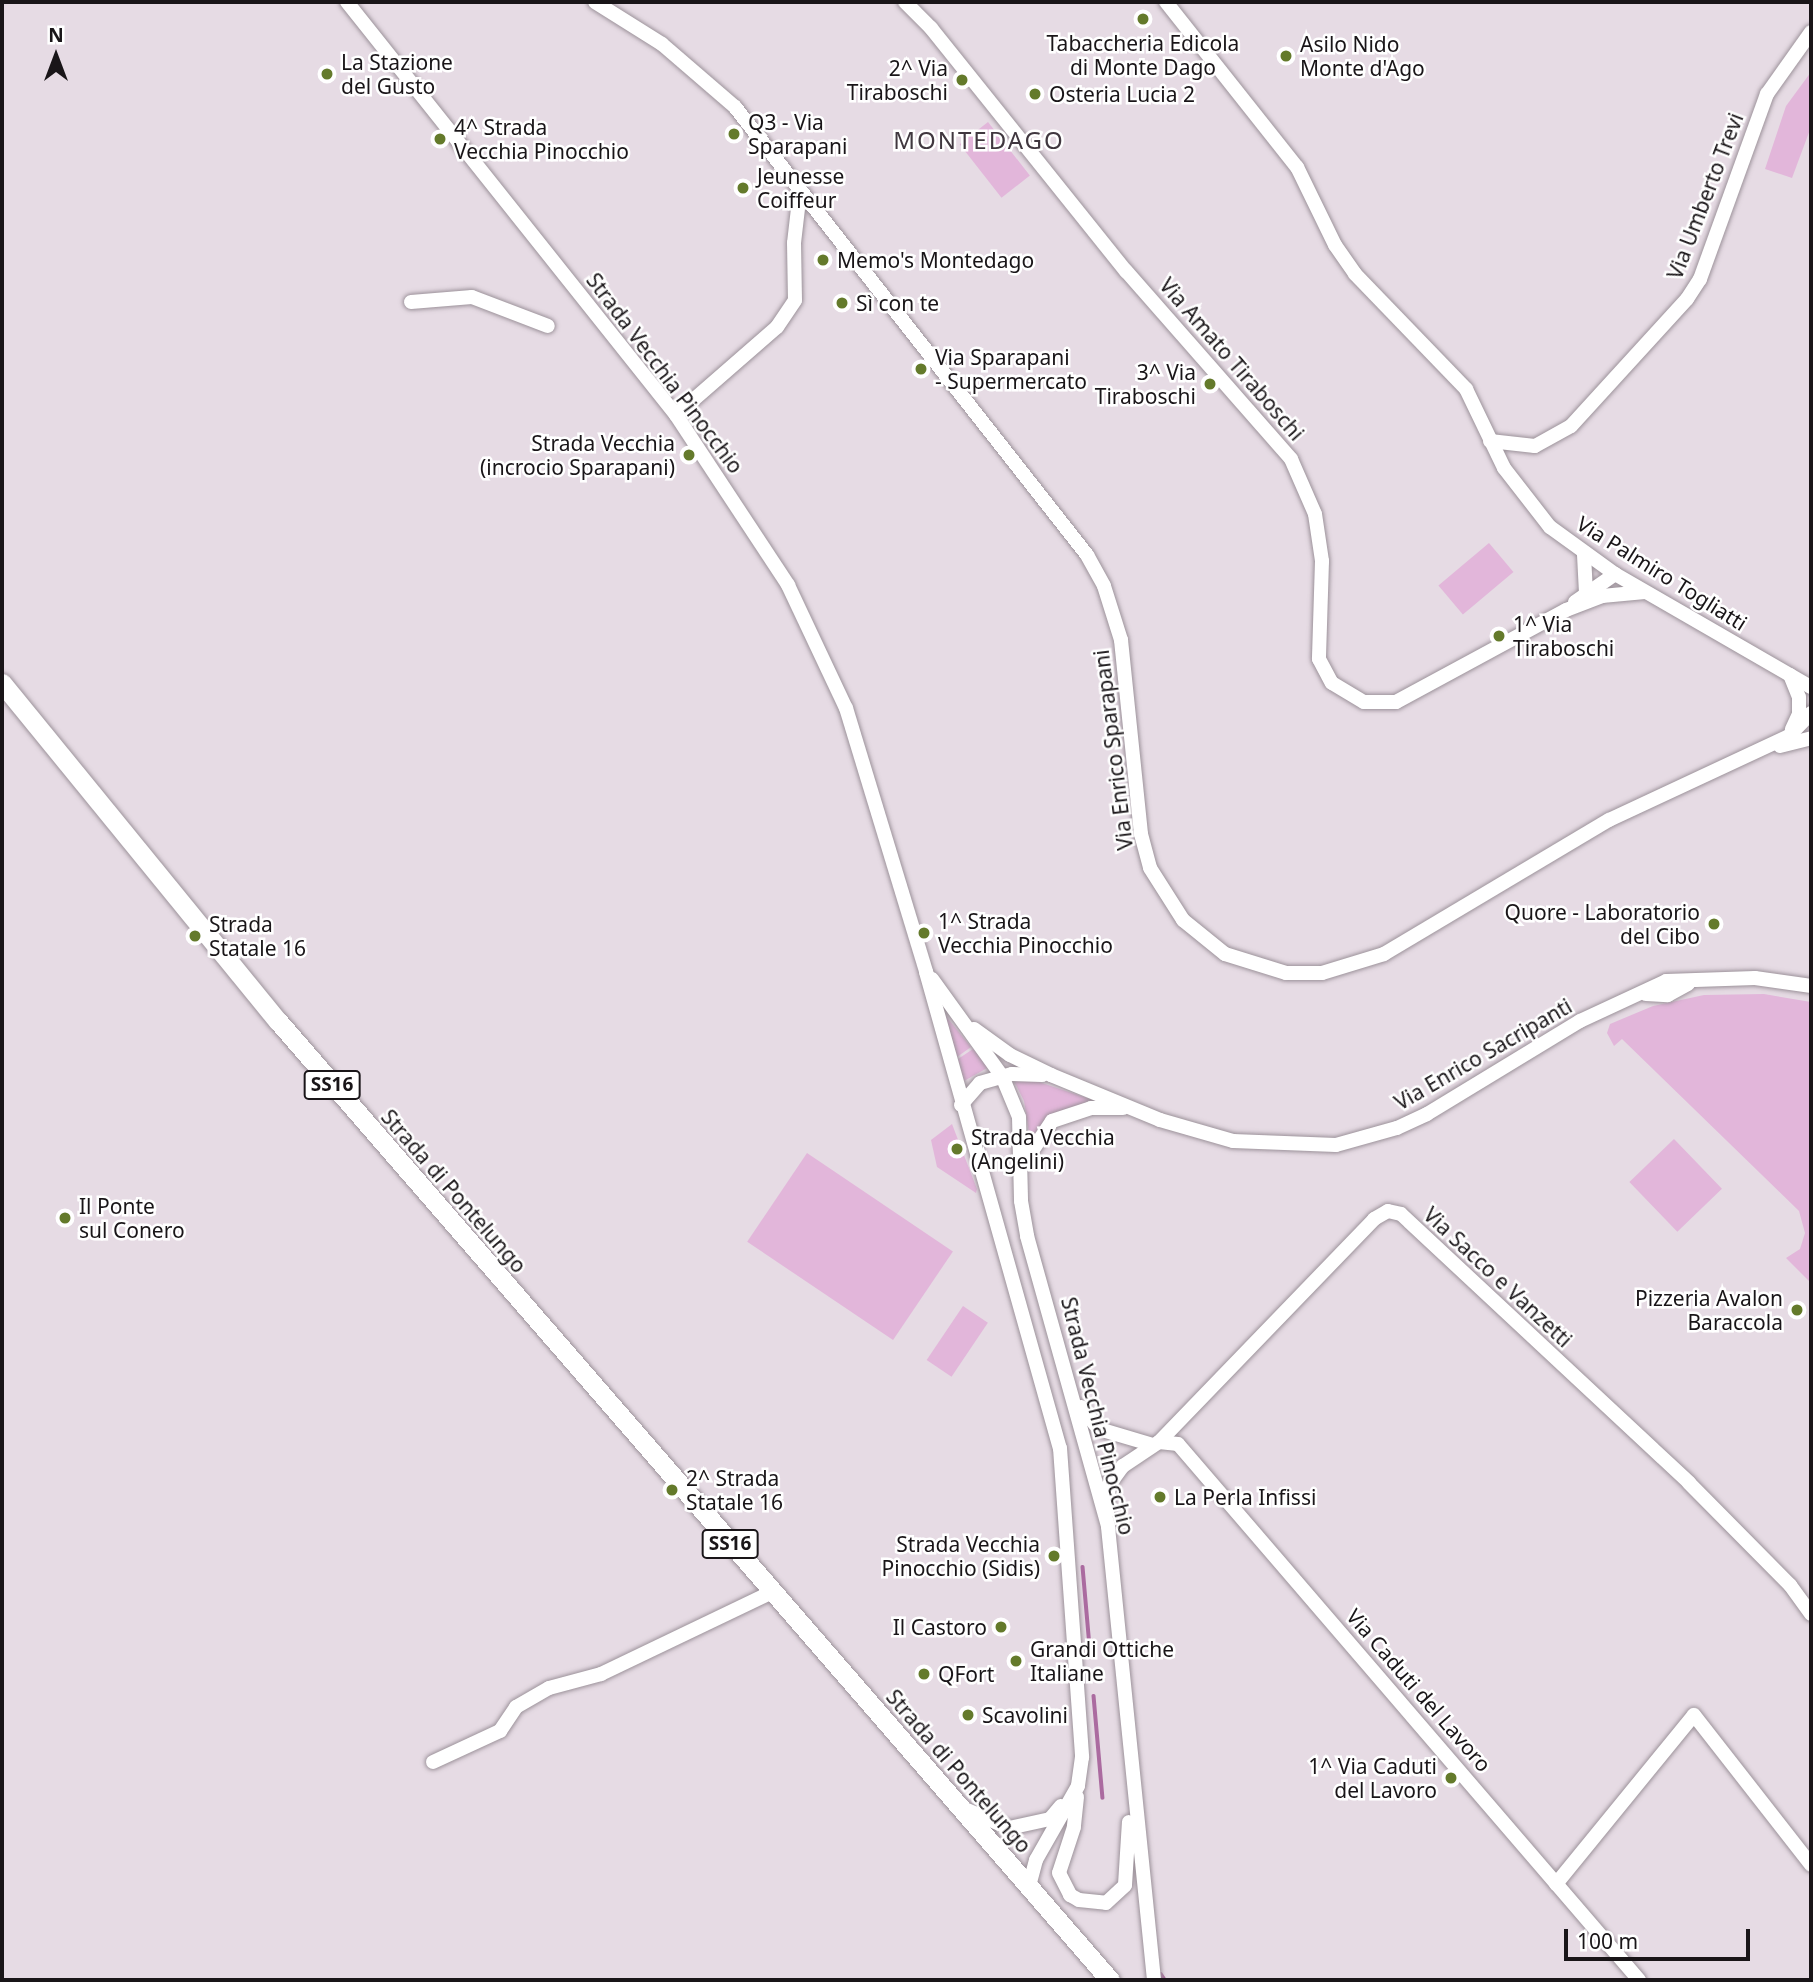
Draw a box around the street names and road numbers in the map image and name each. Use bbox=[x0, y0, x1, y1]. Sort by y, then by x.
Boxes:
street label: Via Umberto Trevi bbox=[1662, 109, 1748, 283]
street label: Strada Vecchia Pinocchio bbox=[581, 268, 749, 478]
street label: Via Amato Tiraboschi bbox=[1155, 273, 1309, 445]
street label: Via Palmiro Togliatti bbox=[1572, 510, 1752, 636]
street label: Via Enrico Sparapani bbox=[1088, 648, 1138, 852]
street label: Via Enrico Sacripanti bbox=[1390, 993, 1576, 1115]
road number: SS16 bbox=[302, 1070, 362, 1100]
street label: Strada di Pontelungo bbox=[376, 1104, 532, 1278]
street label: Via Sacco e Vanzetti bbox=[1419, 1202, 1577, 1352]
street label: Strada Vecchia Pinocchio bbox=[1056, 1294, 1140, 1538]
road number: SS16 bbox=[700, 1528, 760, 1560]
street label: Via Caduti del Lavoro bbox=[1341, 1603, 1497, 1777]
street label: Strada di Pontelungo bbox=[881, 1684, 1037, 1858]

